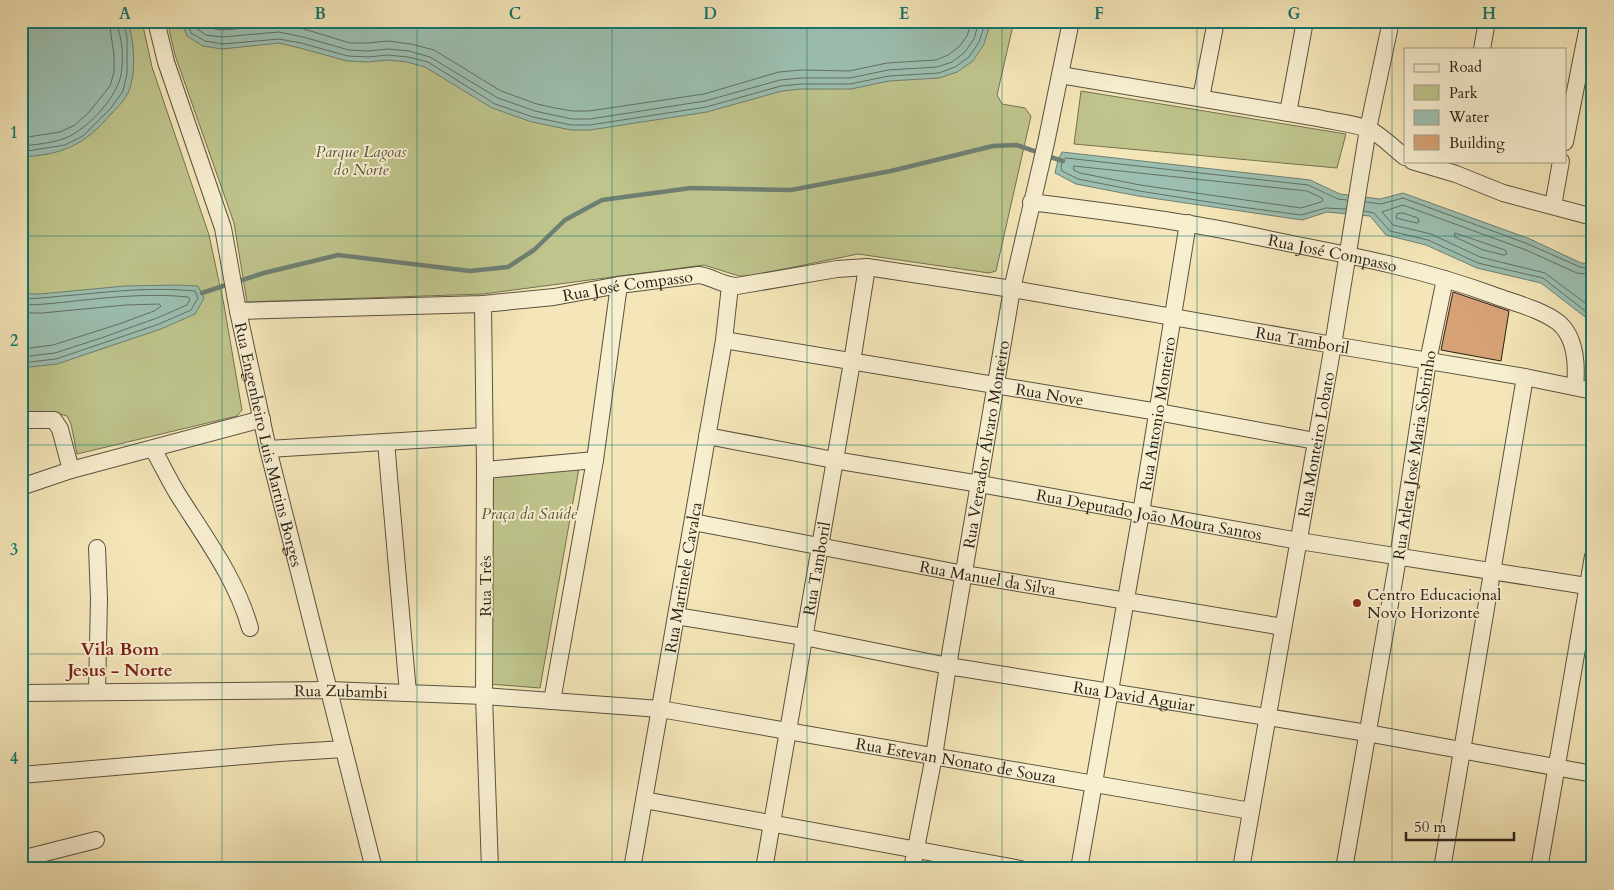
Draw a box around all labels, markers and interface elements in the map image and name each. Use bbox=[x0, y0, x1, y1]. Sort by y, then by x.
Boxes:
text: A bbox=[119, 3, 131, 25]
text: B bbox=[314, 3, 326, 25]
text: C bbox=[509, 3, 521, 25]
text: D bbox=[703, 3, 717, 25]
text: E bbox=[899, 3, 909, 25]
text: F bbox=[1094, 3, 1104, 25]
text: G bbox=[1287, 3, 1301, 25]
text: H bbox=[1482, 3, 1496, 25]
legend bbox=[1404, 48, 1566, 162]
text: Road bbox=[1449, 57, 1482, 77]
text: Park bbox=[1449, 83, 1478, 103]
text: Water bbox=[1448, 107, 1490, 127]
text: 1 bbox=[10, 122, 18, 144]
text: Building bbox=[1449, 133, 1505, 153]
park label: Parque Lagoas do Norte bbox=[315, 141, 407, 181]
street label: Rua José Compasso bbox=[1266, 229, 1400, 278]
street label: Rua José Compasso bbox=[561, 266, 694, 307]
street label: Rua Engenheiro Luis Martins Borges bbox=[229, 320, 307, 569]
street label: Rua Tamboril bbox=[1254, 322, 1351, 360]
text: 2 bbox=[10, 330, 18, 352]
street label: Rua Antonio Monteiro bbox=[1135, 335, 1181, 493]
street label: Rua Vereador Álvaro Monteiro bbox=[958, 338, 1015, 550]
street label: Rua Atleta José Maria Sobrinho bbox=[1388, 348, 1442, 561]
street label: Rua Monteiro Lobato bbox=[1293, 370, 1340, 519]
street label: Rua Nove bbox=[1014, 379, 1085, 411]
street label: Rua Deputado João Moura Santos bbox=[1034, 484, 1263, 546]
street label: Rua Martinele Cavalca bbox=[660, 500, 708, 655]
park label: Praça da Saúde bbox=[481, 503, 578, 525]
street label: Rua Tamboril bbox=[798, 520, 836, 617]
text: 3 bbox=[10, 539, 18, 561]
street label: Rua Três bbox=[475, 555, 497, 617]
street label: Rua Manuel da Silva bbox=[918, 556, 1057, 601]
place label: Centro Educacional Novo Horizonte bbox=[1367, 584, 1501, 624]
marker: Centro Educacional Novo Horizonte bbox=[1351, 597, 1363, 609]
district label: Vila Bom Jesus - Norte bbox=[64, 637, 173, 683]
street label: Rua David Aguiar bbox=[1071, 676, 1196, 717]
street label: Rua Zubambi bbox=[294, 680, 389, 704]
street label: Rua Estevan Nonato de Souza bbox=[854, 733, 1058, 789]
text: 4 bbox=[10, 748, 18, 770]
scale bar bbox=[1406, 810, 1514, 842]
text: 50 m bbox=[1414, 817, 1446, 837]

